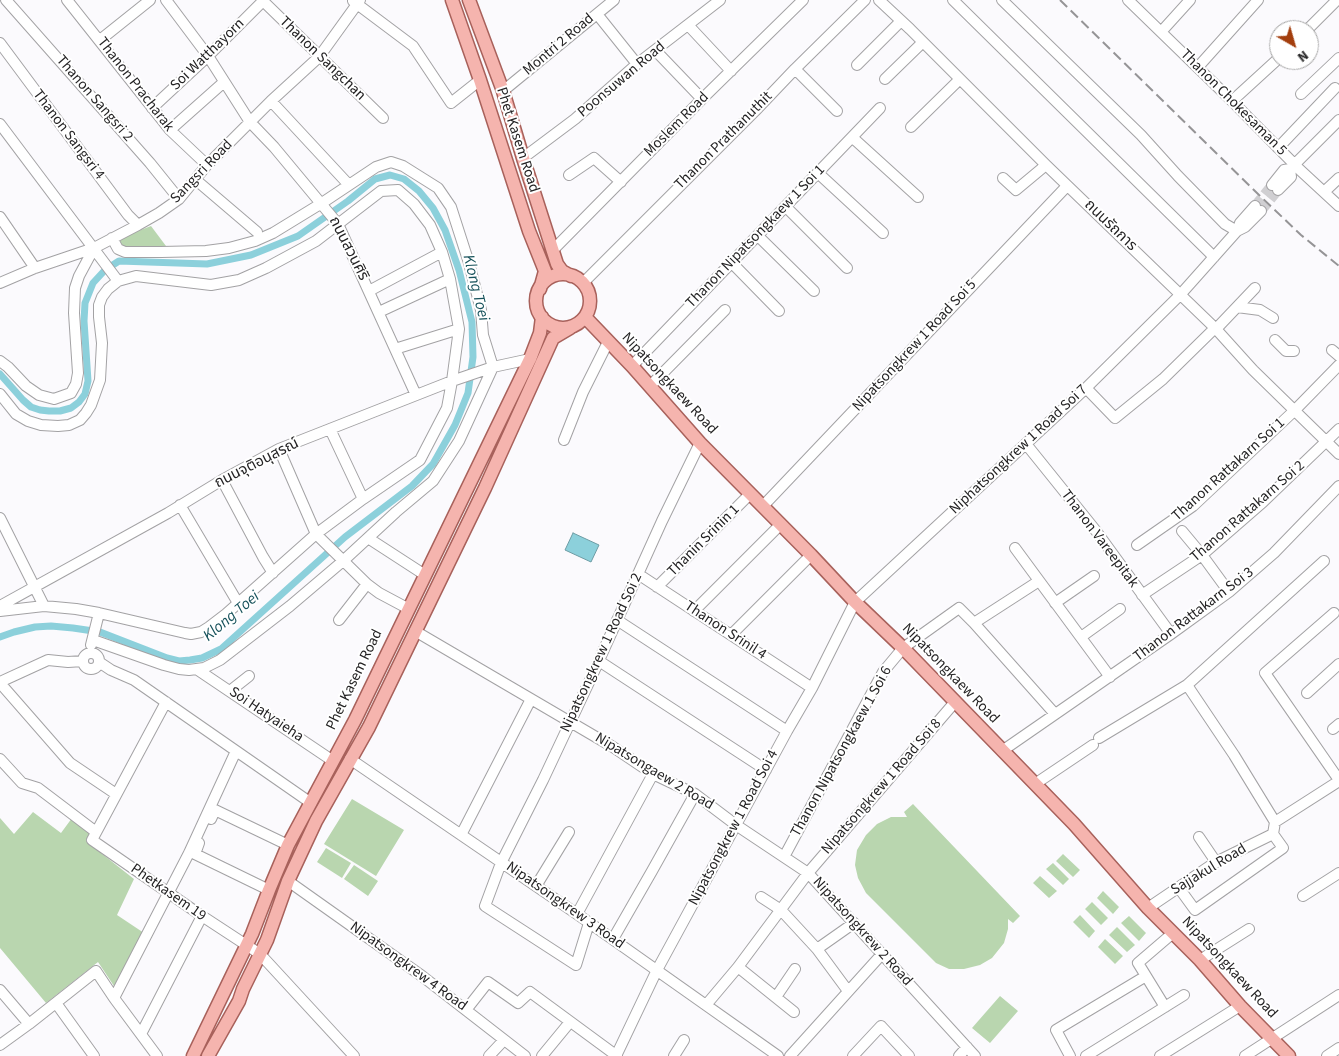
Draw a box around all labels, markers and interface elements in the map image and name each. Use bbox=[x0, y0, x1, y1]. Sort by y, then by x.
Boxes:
street label: Montri 2 Road bbox=[520, 10, 598, 80]
street label: Thanon Sangchan bbox=[275, 13, 369, 105]
street label: Soi Watthayorn bbox=[167, 15, 249, 95]
north arrow bbox=[1269, 20, 1319, 70]
street label: Thanon Pracharak bbox=[93, 34, 177, 136]
street label: Poonsuwan Road bbox=[575, 38, 669, 122]
text: N bbox=[1293, 45, 1312, 67]
street label: Thanon Chokesaman 5 bbox=[1176, 46, 1290, 160]
street label: Thanon Sangsri 2 bbox=[52, 52, 136, 146]
street label: Phet Kasem Road bbox=[492, 85, 542, 195]
street label: Thanon Sangsri 4 bbox=[28, 86, 108, 184]
street label: Thanon Prathanuthit bbox=[671, 88, 777, 194]
street label: Moslem Road bbox=[641, 89, 713, 161]
street label: Sangsri Road bbox=[167, 136, 237, 208]
street label: Thanon Nipatsongkaew 1 Soi 1 bbox=[683, 162, 829, 312]
street label: ถนนรัถการ bbox=[1080, 197, 1140, 255]
street label: ถนนสวนศิริ bbox=[324, 214, 372, 284]
water label: Klong Toei bbox=[457, 253, 493, 323]
street label: Nipatsongkrew 1 Road Soi 5 bbox=[849, 276, 981, 416]
street label: Nipatsongkaew Road bbox=[617, 329, 721, 439]
street label: Niphatsongkrew 1 Road Soi 7 bbox=[946, 381, 1092, 519]
street label: Thanon Rattakarn Soi 1 bbox=[1169, 415, 1289, 525]
street label: ถนนจุติอนุสรณ์ bbox=[212, 435, 302, 493]
street label: Thanon Rattakarn Soi 2 bbox=[1187, 457, 1309, 567]
street label: Thanon Vareepitak bbox=[1056, 486, 1142, 592]
street label: Thanin Srinin 1 bbox=[664, 501, 744, 581]
street label: Thanon Rattakarn Soi 3 bbox=[1130, 564, 1258, 666]
street label: Nipatsongkrew 1 Road Soi 2 bbox=[557, 570, 647, 736]
water label: Klong Toei bbox=[200, 588, 264, 646]
street label: Thanon Srinil 4 bbox=[681, 598, 769, 664]
street label: Nipatsongkaew Road bbox=[898, 620, 1002, 728]
street label: Phet Kasem Road bbox=[323, 627, 387, 733]
street label: Thanon Nipatsongkaew 1 Soi 6 bbox=[788, 664, 896, 840]
street label: Soi Hatyaieha bbox=[225, 683, 307, 747]
street label: Nipatsongkrew 1 Road Soi 8 bbox=[818, 716, 946, 858]
street label: Nipatsongaew 2 Road bbox=[591, 729, 717, 815]
street label: Nipatsongkrew 1 Road Soi 4 bbox=[685, 747, 783, 909]
street label: Sajjakul Road bbox=[1168, 840, 1250, 900]
street label: Nipatsongkrew 3 Road bbox=[502, 858, 628, 954]
street label: Phetkasem 19 bbox=[127, 860, 209, 926]
street label: Nipatsongkrew 2 Road bbox=[808, 874, 916, 990]
street label: Nipatsongkaew Road bbox=[1177, 913, 1281, 1023]
street label: Nipatsongkrew 4 Road bbox=[346, 918, 470, 1016]

